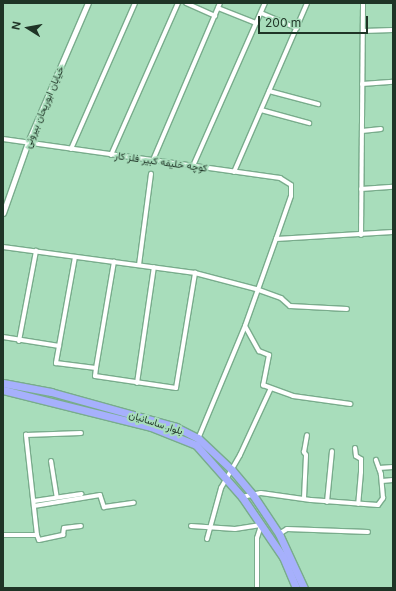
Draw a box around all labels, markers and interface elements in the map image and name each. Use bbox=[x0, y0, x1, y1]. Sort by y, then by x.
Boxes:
north arrow bbox=[8, 8, 48, 48]
scale bar bbox=[260, 8, 370, 34]
text: 200 m bbox=[265, 15, 301, 30]
text: N bbox=[9, 20, 24, 31]
street label: خیابان ابوریحان بیرونی bbox=[21, 64, 67, 150]
street label: کوچه خلیفه کبیر فلز کار bbox=[114, 150, 208, 174]
street label: بلوار ساسانیان bbox=[128, 409, 184, 437]

